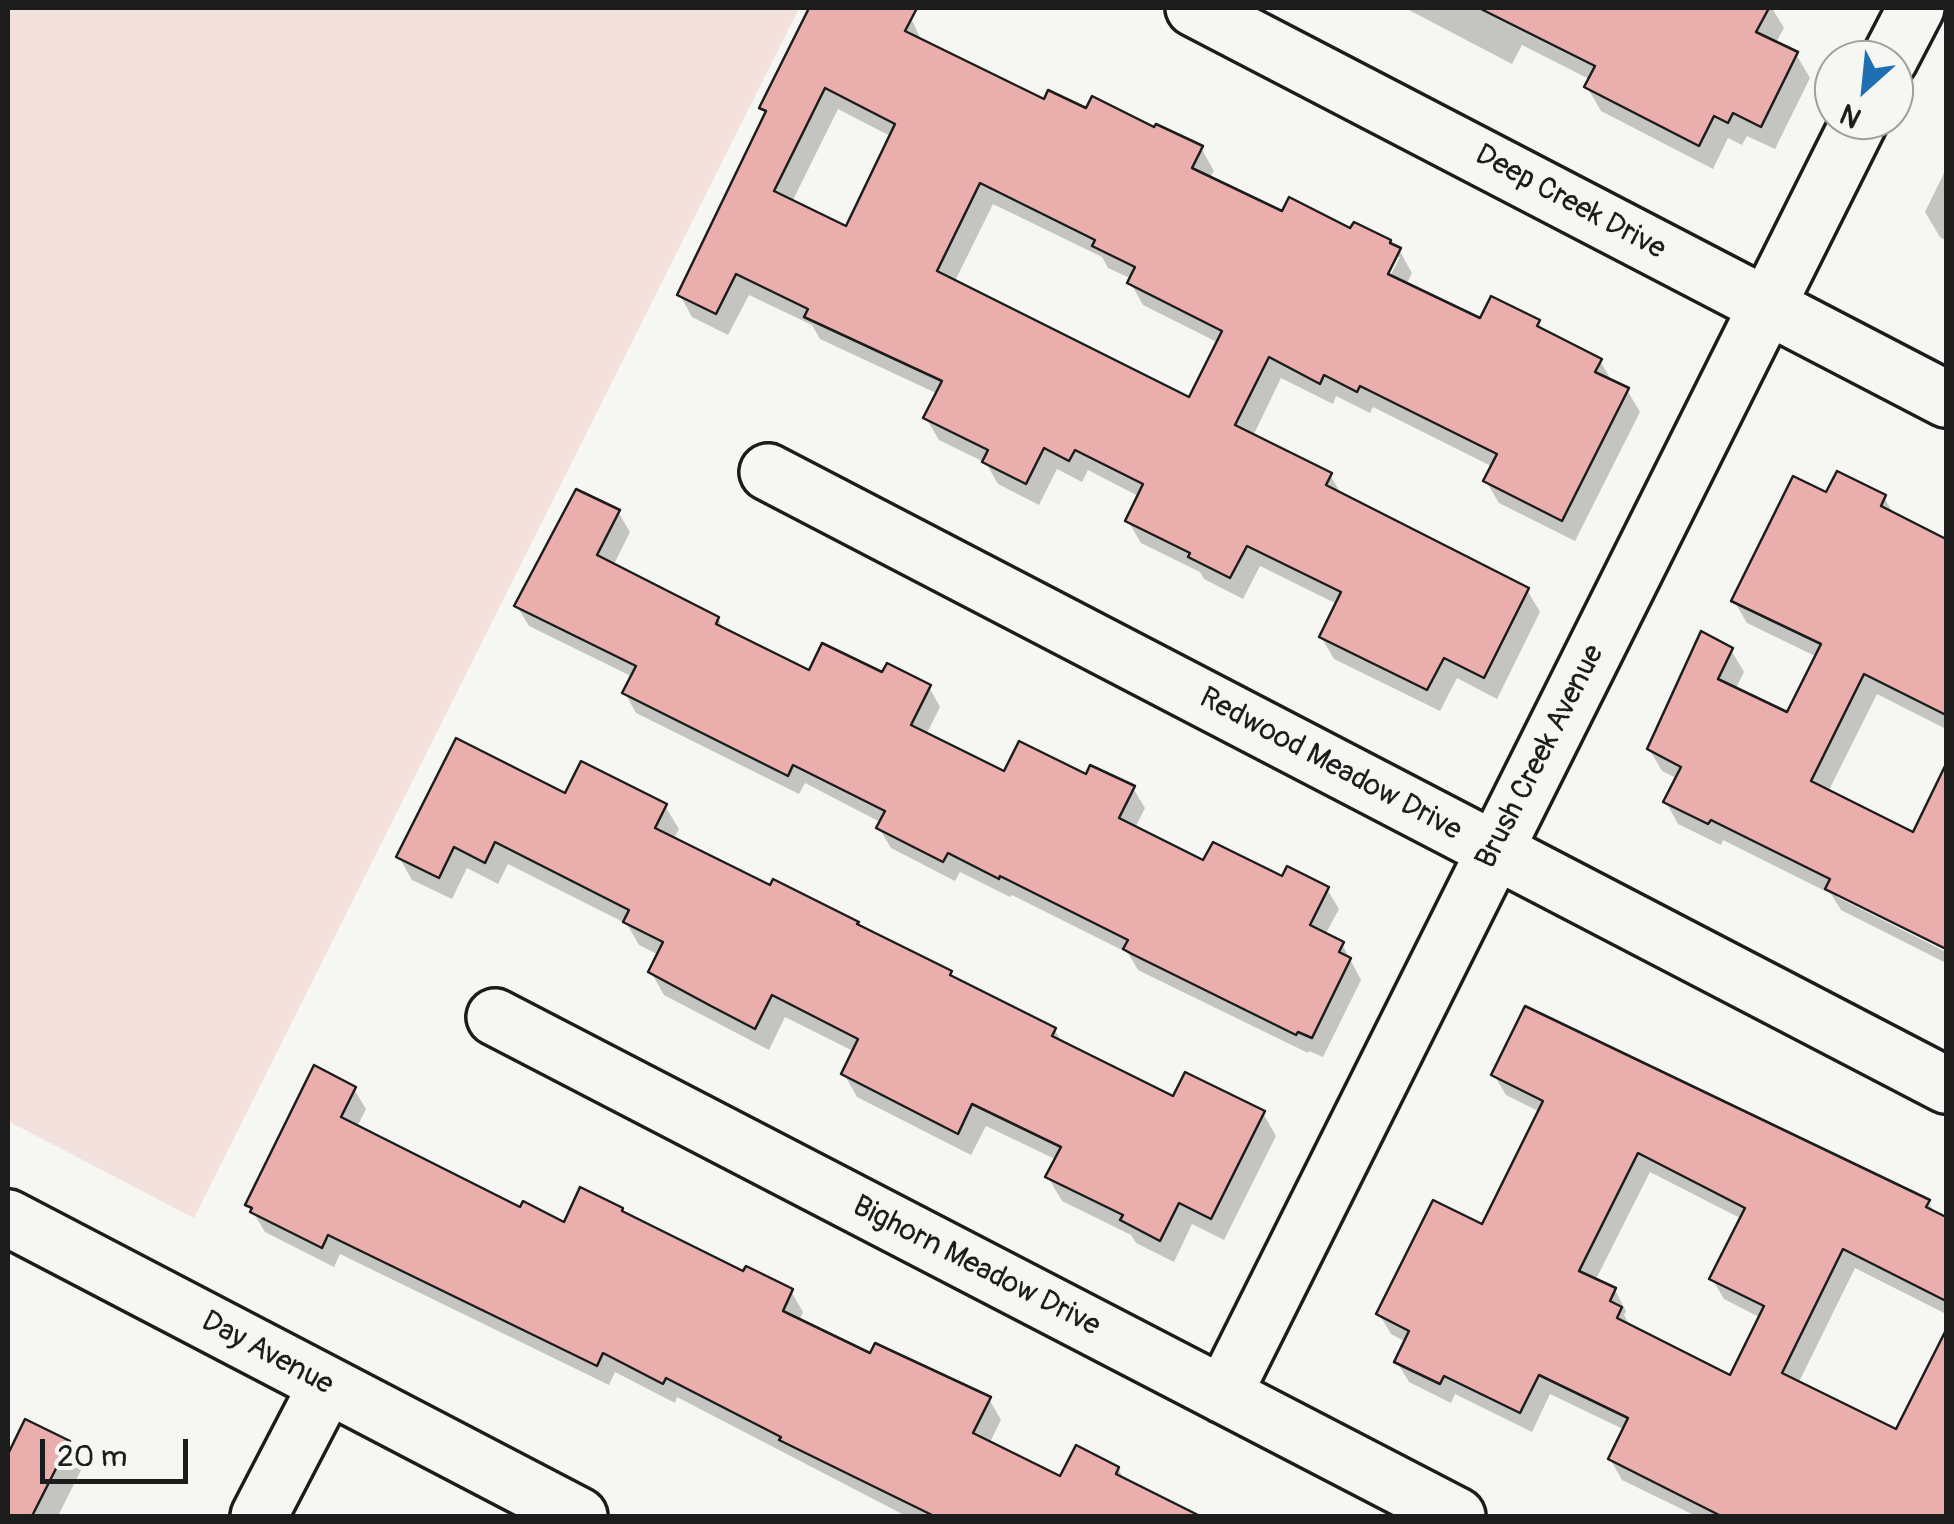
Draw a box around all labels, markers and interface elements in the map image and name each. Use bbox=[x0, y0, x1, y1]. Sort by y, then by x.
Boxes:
north arrow bbox=[1814, 40, 1914, 140]
text: N bbox=[1835, 96, 1867, 135]
street label: Deep Creek Drive bbox=[1469, 138, 1671, 268]
street label: Brush Creek Avenue bbox=[1469, 639, 1613, 875]
street label: Redwood Meadow Drive bbox=[1193, 681, 1467, 849]
street label: Bighorn Meadow Drive bbox=[846, 1189, 1106, 1345]
street label: Day Avenue bbox=[195, 1304, 339, 1404]
scale bar bbox=[45, 1419, 192, 1481]
text: 20 m bbox=[57, 1438, 127, 1475]

